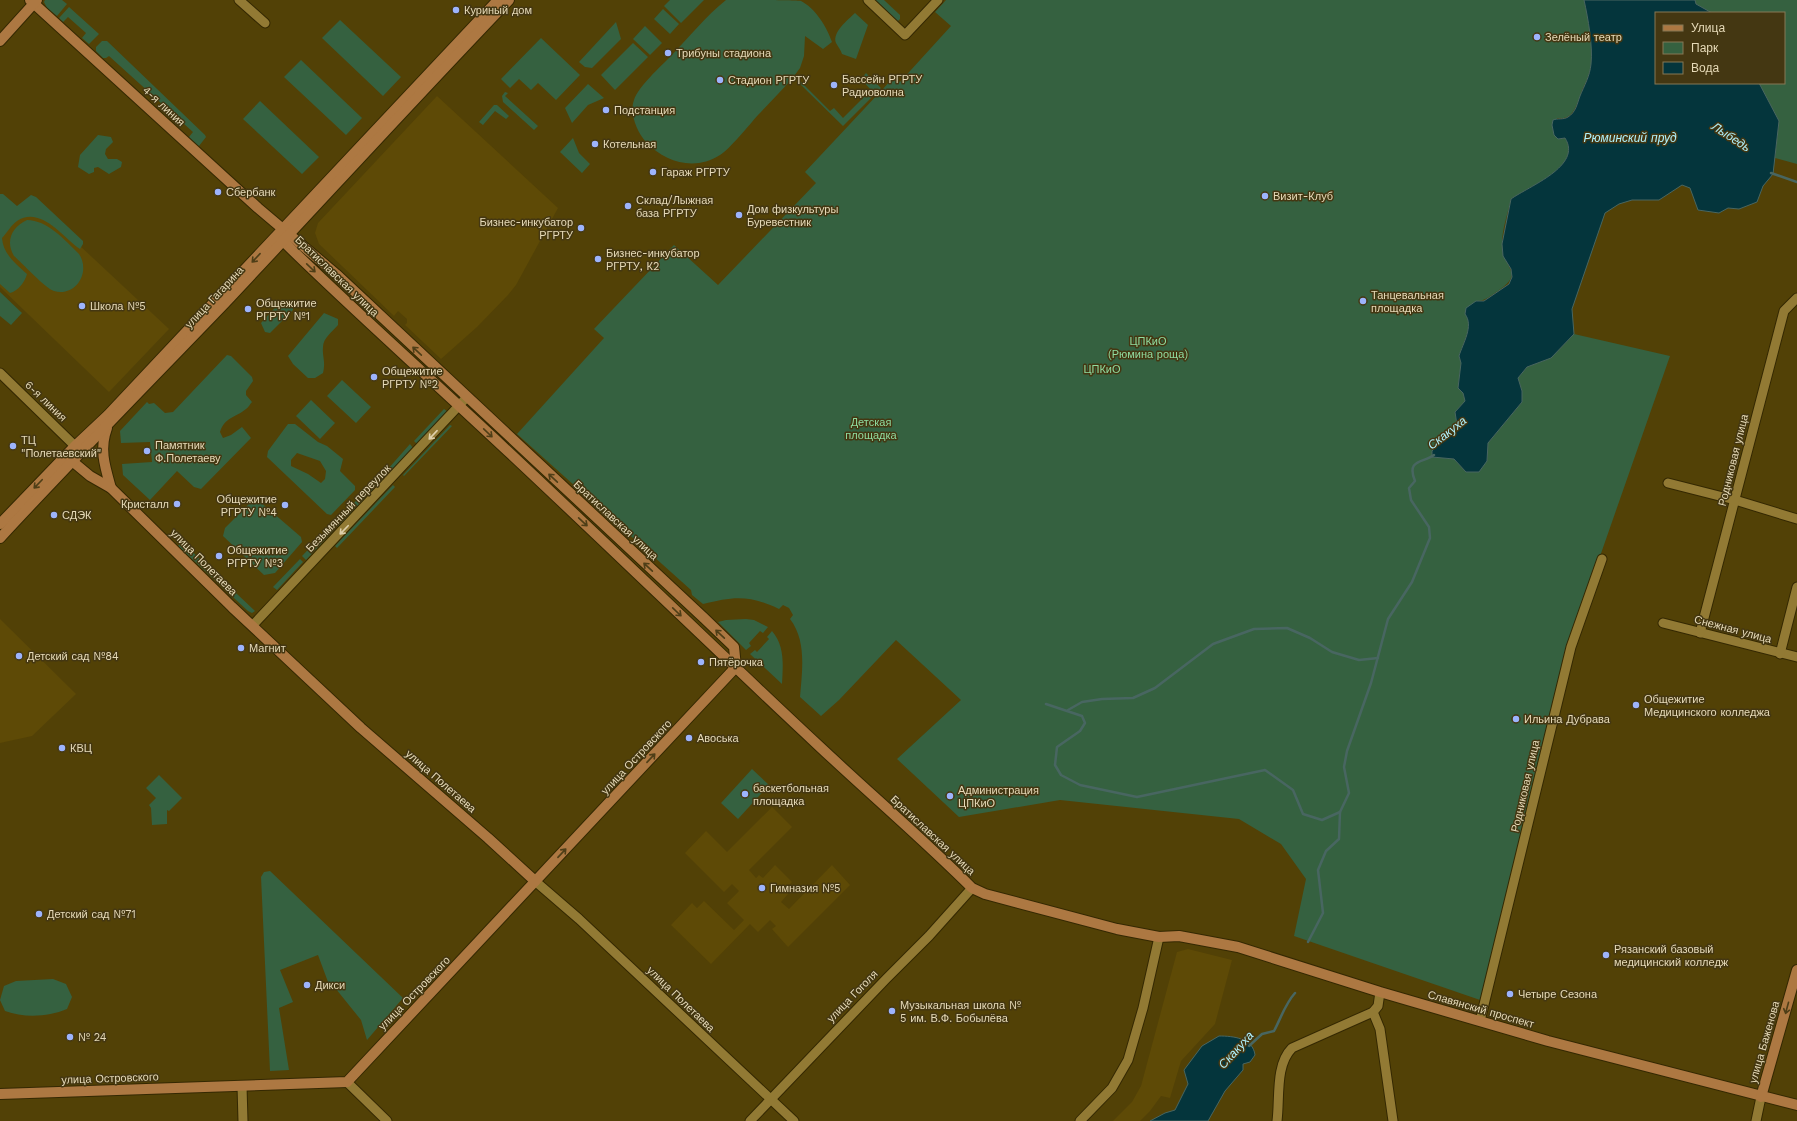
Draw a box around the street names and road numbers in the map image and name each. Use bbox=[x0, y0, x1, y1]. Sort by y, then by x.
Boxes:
street label: 4-я линия bbox=[140, 84, 187, 129]
street label: Братиславская улица bbox=[292, 233, 382, 320]
street label: улица Гагарина bbox=[182, 263, 247, 331]
street label: 6-я линия bbox=[22, 378, 69, 424]
street label: Родниковая улица bbox=[1716, 412, 1751, 507]
street label: Безымянный переулок bbox=[303, 462, 394, 555]
street label: Братиславская улица bbox=[571, 478, 661, 563]
street label: улица Полетаева bbox=[168, 526, 240, 599]
street label: Снежная улица bbox=[1693, 613, 1774, 646]
street label: улица Островского bbox=[598, 717, 674, 797]
street label: Родниковая улица bbox=[1509, 738, 1543, 833]
street label: улица Полетаева bbox=[403, 747, 479, 816]
street label: Братиславская улица bbox=[888, 793, 978, 878]
street label: улица Островского bbox=[376, 954, 453, 1033]
street label: улица Полетаева bbox=[644, 964, 718, 1036]
street label: улица Гоголя bbox=[824, 968, 880, 1025]
street label: Славянский проспект bbox=[1426, 988, 1536, 1031]
street label: улица Баженова bbox=[1747, 999, 1783, 1085]
street label: улица Островского bbox=[61, 1070, 159, 1087]

